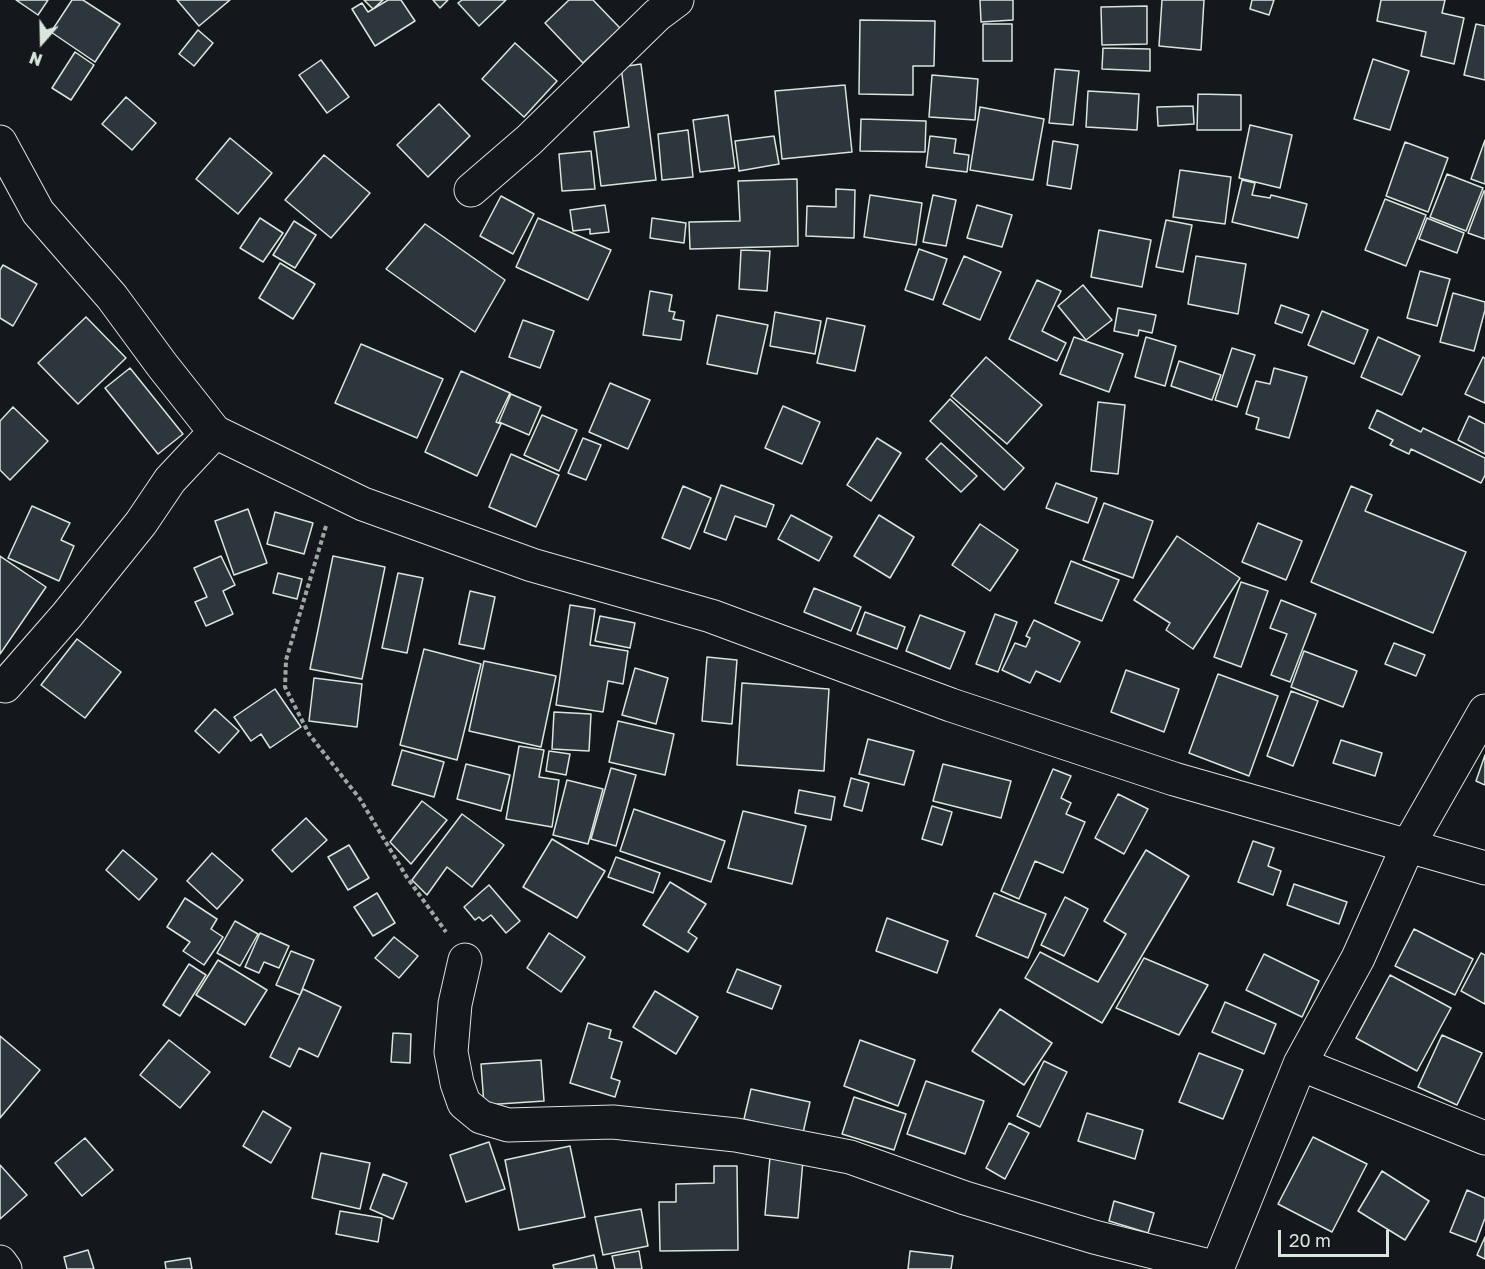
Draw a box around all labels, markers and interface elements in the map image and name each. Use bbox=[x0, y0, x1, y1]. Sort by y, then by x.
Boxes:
north arrow bbox=[12, 12, 72, 72]
text: N bbox=[27, 47, 45, 70]
scale bar bbox=[1281, 1218, 1392, 1256]
text: 20 m bbox=[1289, 1229, 1331, 1251]

